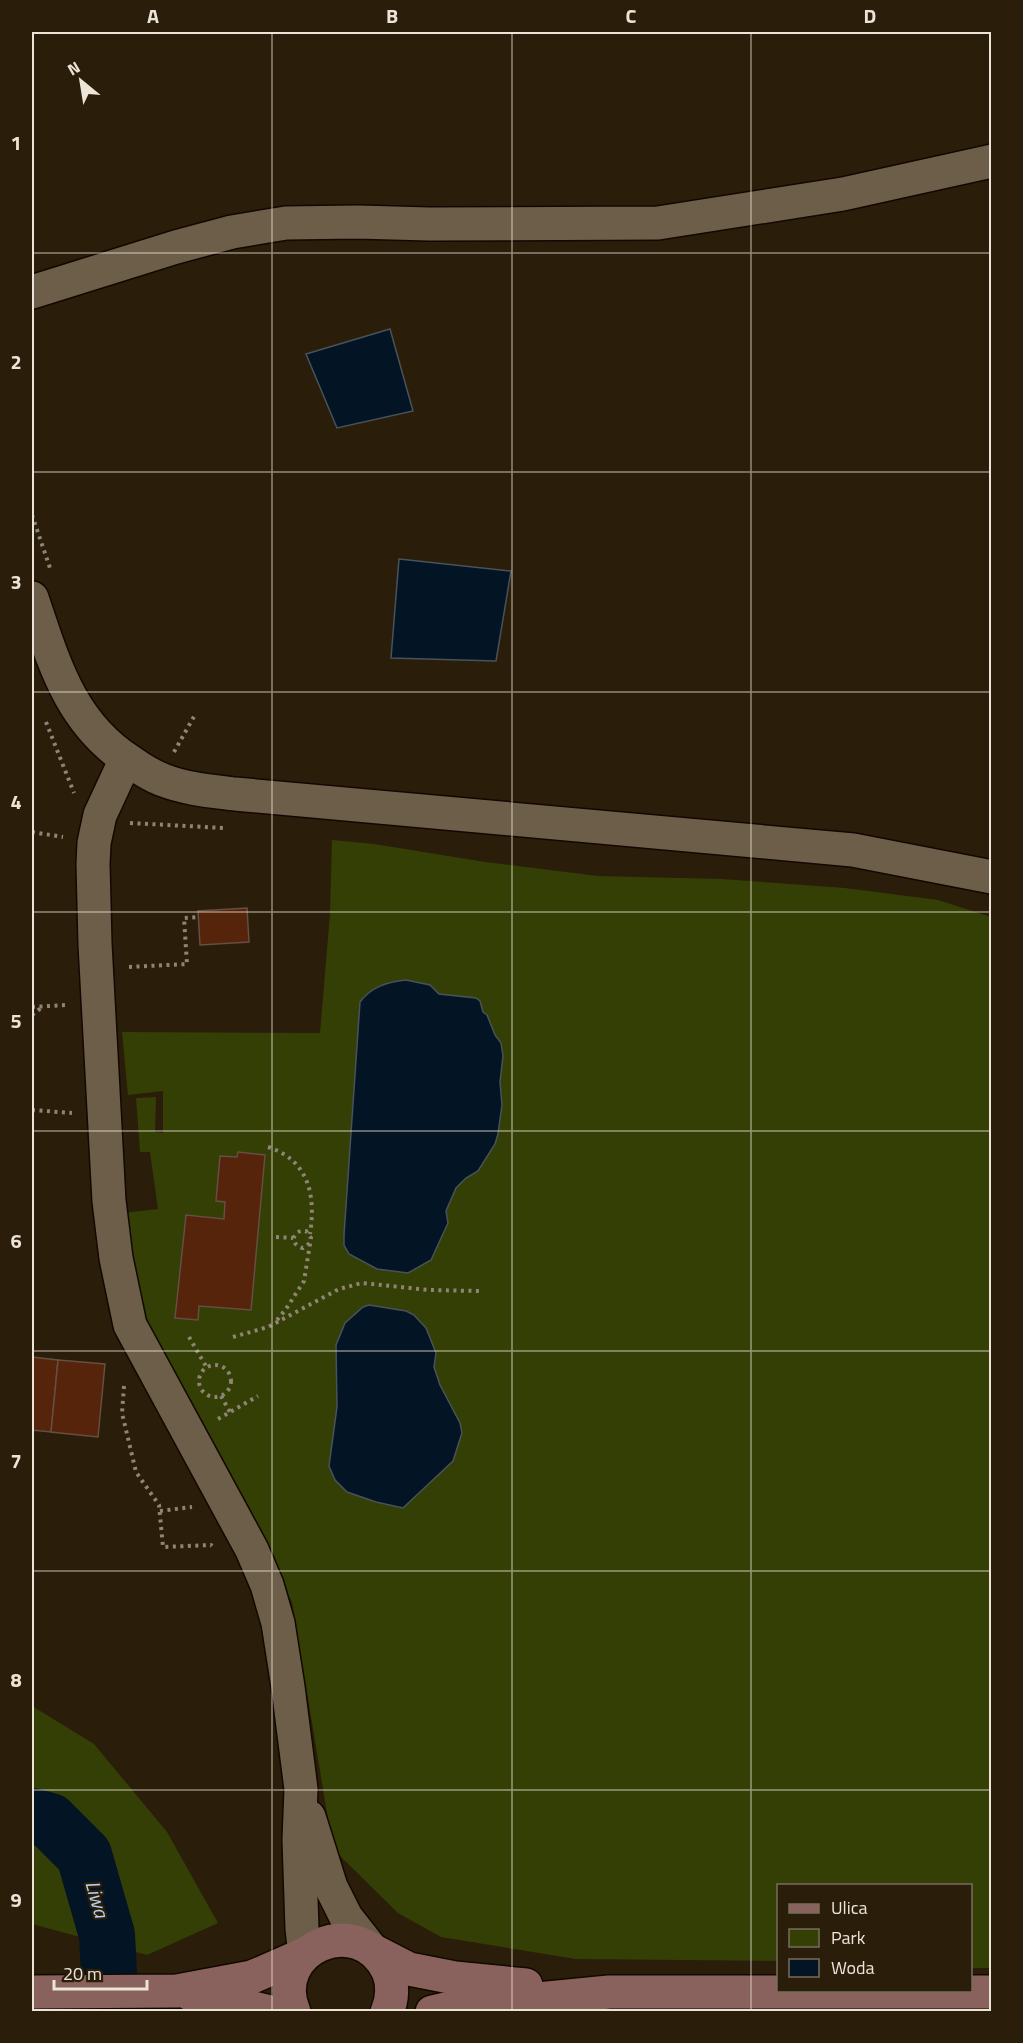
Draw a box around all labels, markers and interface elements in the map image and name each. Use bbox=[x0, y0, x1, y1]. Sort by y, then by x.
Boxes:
text: A bbox=[147, 0, 159, 31]
text: B bbox=[386, 0, 398, 31]
text: C bbox=[626, 0, 637, 31]
text: D bbox=[864, 0, 876, 31]
north arrow bbox=[51, 51, 111, 111]
text: N bbox=[63, 55, 84, 81]
text: 1 bbox=[10, 127, 22, 158]
text: 2 bbox=[10, 346, 22, 377]
text: 3 bbox=[10, 566, 22, 597]
text: 4 bbox=[10, 786, 22, 817]
text: 5 bbox=[10, 1005, 22, 1036]
text: 6 bbox=[10, 1225, 22, 1256]
text: 7 bbox=[10, 1445, 22, 1476]
text: 8 bbox=[10, 1664, 22, 1695]
water label: Liwa bbox=[77, 1877, 118, 1922]
text: 9 bbox=[10, 1884, 22, 1915]
legend bbox=[777, 1884, 972, 1992]
text: Ulica bbox=[831, 1894, 868, 1921]
text: Park bbox=[831, 1924, 866, 1951]
scale bar bbox=[54, 1953, 147, 1991]
text: Woda bbox=[831, 1954, 875, 1981]
text: 20 m bbox=[63, 1960, 102, 1987]

